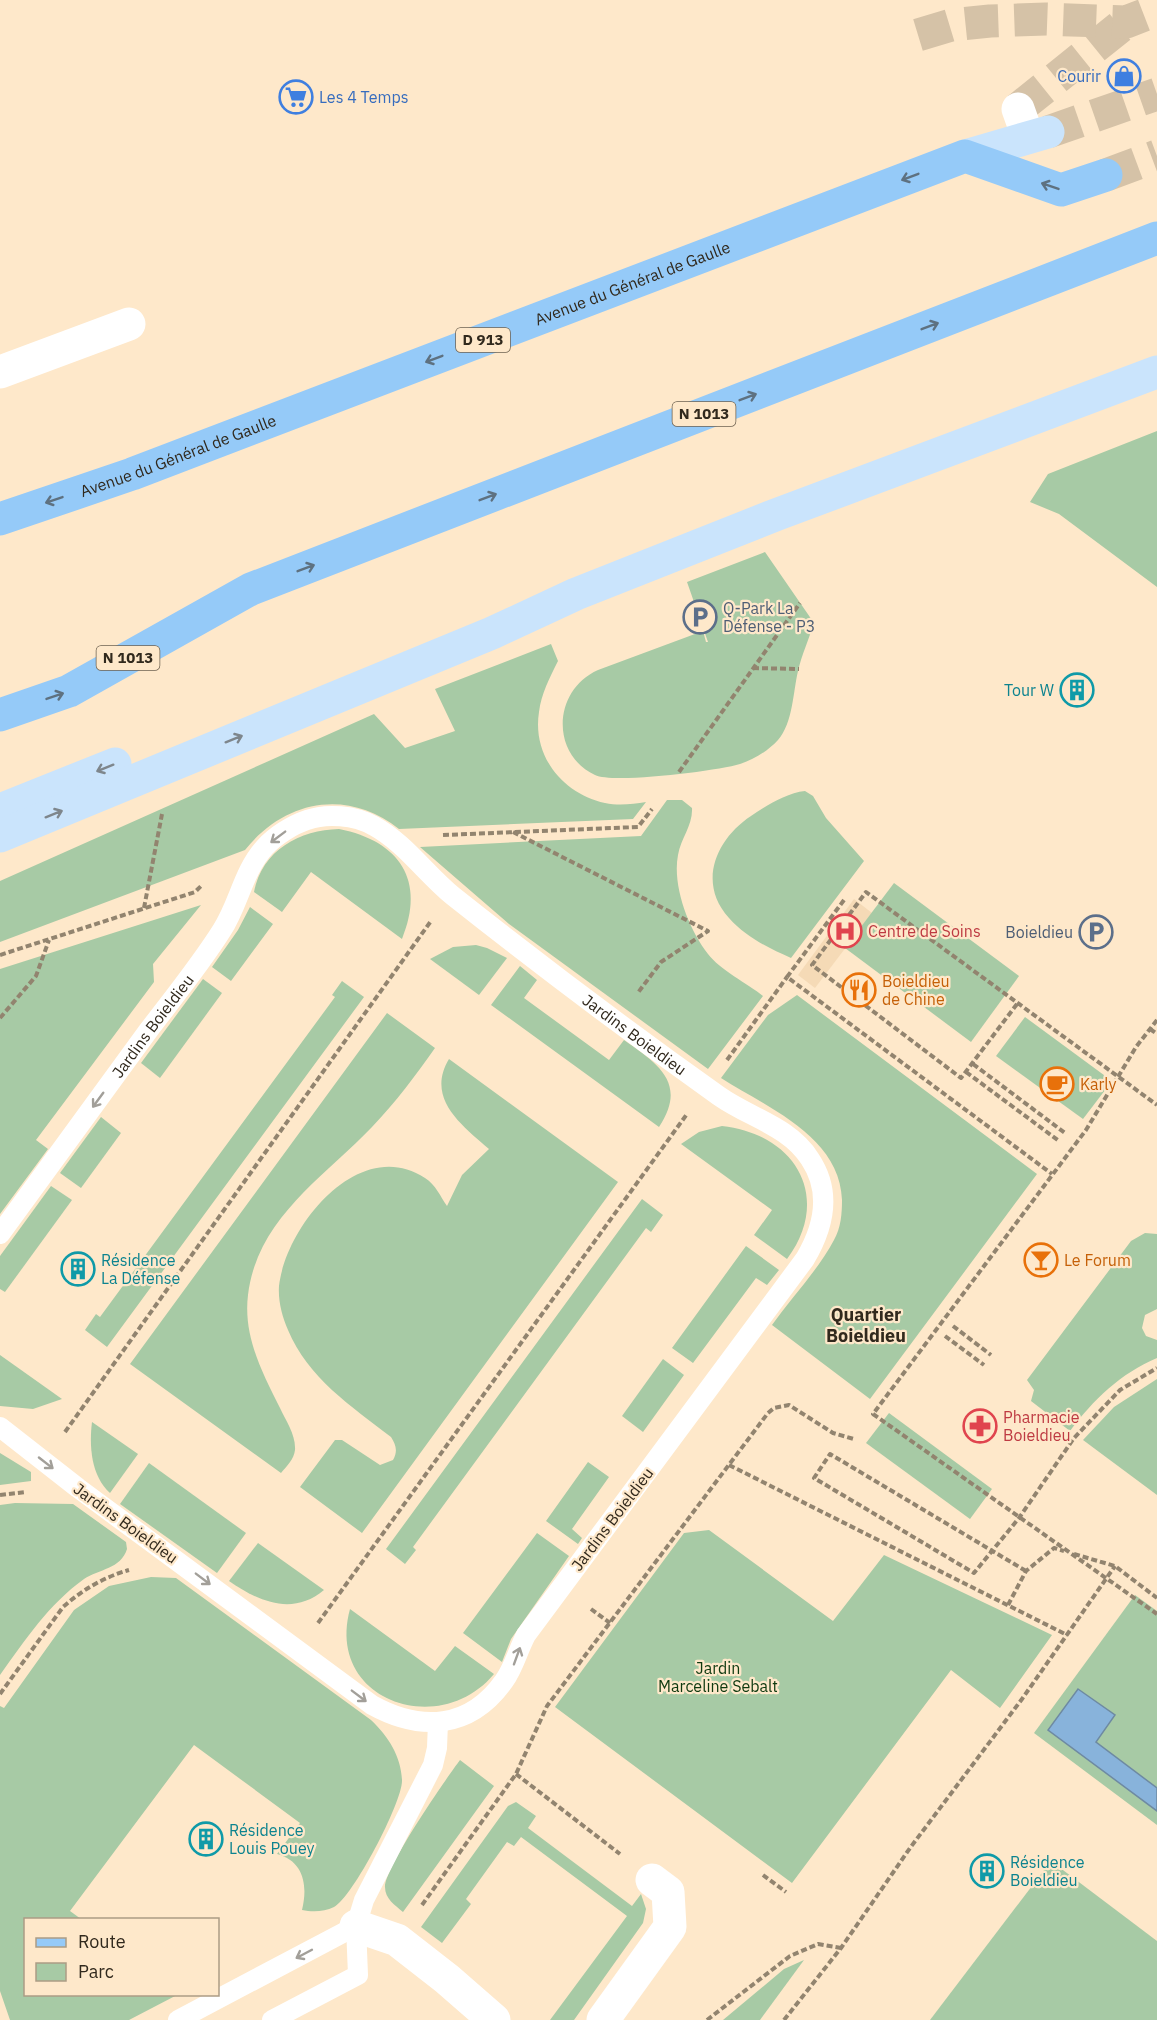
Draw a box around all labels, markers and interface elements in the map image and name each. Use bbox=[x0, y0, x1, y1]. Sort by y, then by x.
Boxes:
shop icon: Courir bbox=[1106, 58, 1142, 94]
place label: Courir bbox=[1057, 66, 1101, 86]
supermarket icon: Les 4 Temps bbox=[278, 79, 314, 115]
place label: Les 4 Temps bbox=[319, 87, 409, 107]
one-way arrow bbox=[901, 172, 920, 183]
one-way arrow bbox=[1041, 179, 1060, 190]
street label: Avenue du Général de Gaulle bbox=[532, 237, 733, 329]
one-way arrow bbox=[920, 320, 938, 331]
road number: D 913 bbox=[456, 328, 510, 352]
one-way arrow bbox=[425, 354, 443, 365]
one-way arrow bbox=[738, 391, 757, 402]
road number: N 1013 bbox=[672, 402, 736, 426]
street label: Avenue du Général de Gaulle bbox=[77, 410, 279, 501]
one-way arrow bbox=[478, 491, 496, 502]
one-way arrow bbox=[45, 496, 64, 507]
one-way arrow bbox=[296, 562, 315, 573]
place label: Q-Park La Défense - P3 bbox=[723, 598, 815, 636]
parking icon: Q-Park La Défense - P3 bbox=[682, 599, 718, 635]
road number: N 1013 bbox=[96, 646, 160, 670]
building icon: Tour W bbox=[1059, 672, 1095, 708]
place label: Tour W bbox=[1004, 680, 1054, 700]
one-way arrow bbox=[45, 690, 64, 701]
one-way arrow bbox=[225, 733, 243, 744]
one-way arrow bbox=[96, 763, 114, 774]
one-way arrow bbox=[44, 808, 63, 819]
one-way arrow bbox=[270, 830, 286, 843]
hospital icon: Centre de Soins bbox=[827, 913, 863, 949]
parking icon: Boieldieu bbox=[1078, 914, 1114, 950]
place label: Centre de Soins bbox=[868, 921, 981, 941]
place label: Boieldieu bbox=[1005, 922, 1073, 942]
street label: Jardins Boieldieu bbox=[107, 970, 198, 1082]
place label: Boieldieu de Chine bbox=[882, 971, 950, 1009]
restaurant icon: Boieldieu de Chine bbox=[841, 972, 877, 1008]
street label: Jardins Boieldieu bbox=[579, 990, 690, 1079]
cafe icon: Karly bbox=[1039, 1066, 1075, 1102]
place label: Karly bbox=[1080, 1074, 1117, 1094]
one-way arrow bbox=[92, 1092, 104, 1108]
bar icon: Le Forum bbox=[1023, 1242, 1059, 1278]
place label: Résidence La Défense bbox=[101, 1250, 181, 1288]
place label: Le Forum bbox=[1064, 1250, 1131, 1270]
building icon: Résidence La Défense bbox=[60, 1251, 96, 1287]
district label: Quartier Boieldieu bbox=[826, 1303, 906, 1347]
place label: Pharmacie Boieldieu bbox=[1003, 1407, 1080, 1445]
pharmacy icon: Pharmacie Boieldieu bbox=[962, 1408, 998, 1444]
one-way arrow bbox=[38, 1457, 54, 1470]
street label: Jardins Boieldieu bbox=[567, 1463, 657, 1575]
street label: Jardins Boieldieu bbox=[70, 1478, 182, 1568]
one-way arrow bbox=[194, 1573, 210, 1586]
one-way arrow bbox=[512, 1647, 523, 1665]
park label: Jardin Marceline Sebalt bbox=[658, 1658, 778, 1696]
one-way arrow bbox=[351, 1689, 367, 1702]
place label: Résidence Louis Pouey bbox=[229, 1820, 315, 1858]
building icon: Résidence Louis Pouey bbox=[188, 1821, 224, 1857]
place label: Résidence Boieldieu bbox=[1010, 1852, 1085, 1890]
building icon: Résidence Boieldieu bbox=[969, 1853, 1005, 1889]
legend bbox=[24, 1918, 219, 1996]
text: Route bbox=[78, 1930, 126, 1953]
one-way arrow bbox=[296, 1948, 314, 1960]
text: Parc bbox=[78, 1960, 114, 1983]

